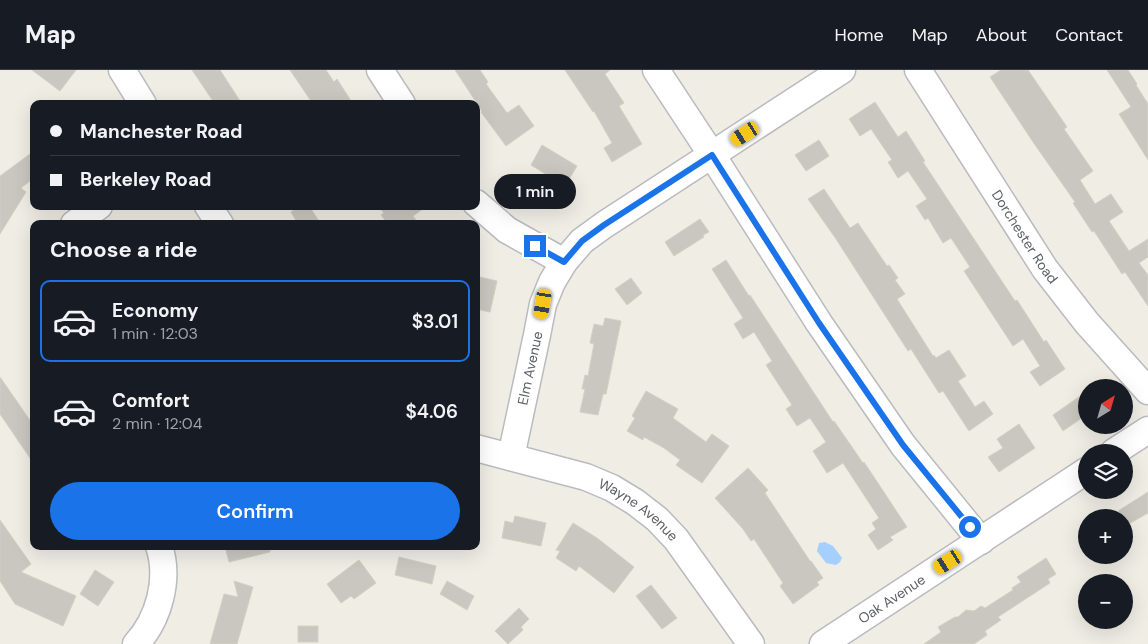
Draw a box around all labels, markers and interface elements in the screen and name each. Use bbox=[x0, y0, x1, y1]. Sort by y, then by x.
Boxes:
text: Map bbox=[25, 19, 76, 50]
text: Home bbox=[834, 23, 884, 47]
text: Map bbox=[912, 23, 948, 47]
text: About bbox=[976, 23, 1027, 47]
text: Contact bbox=[1055, 23, 1123, 47]
text: Manchester Road bbox=[80, 119, 242, 144]
car bbox=[728, 120, 761, 148]
text: Berkeley Road bbox=[80, 167, 212, 192]
callout: 1 min bbox=[494, 174, 576, 208]
text: 1 min bbox=[516, 181, 554, 202]
street label: Dorchester Road bbox=[988, 186, 1062, 287]
text: Choose a ride bbox=[50, 235, 198, 264]
route end bbox=[524, 235, 546, 257]
car bbox=[533, 288, 552, 320]
text: Economy bbox=[112, 298, 199, 323]
icon: car bbox=[52, 299, 97, 344]
text: $3.01 bbox=[412, 309, 458, 334]
text: 1 min · 12:03 bbox=[112, 323, 198, 344]
street label: Elm Avenue bbox=[513, 329, 547, 406]
north arrow bbox=[1078, 379, 1132, 434]
map controls bbox=[1078, 379, 1133, 629]
text: Comfort bbox=[112, 388, 190, 413]
icon: car bbox=[52, 389, 97, 434]
text: $4.06 bbox=[406, 399, 458, 424]
text: 2 min · 12:04 bbox=[112, 413, 203, 434]
button: layers bbox=[1078, 444, 1133, 499]
street label: Wayne Avenue bbox=[596, 474, 682, 545]
button: Confirm bbox=[50, 482, 460, 540]
button: + bbox=[1078, 509, 1133, 564]
route start bbox=[959, 516, 981, 538]
car bbox=[931, 548, 964, 576]
street label: Oak Avenue bbox=[854, 570, 929, 628]
button: − bbox=[1078, 574, 1133, 629]

